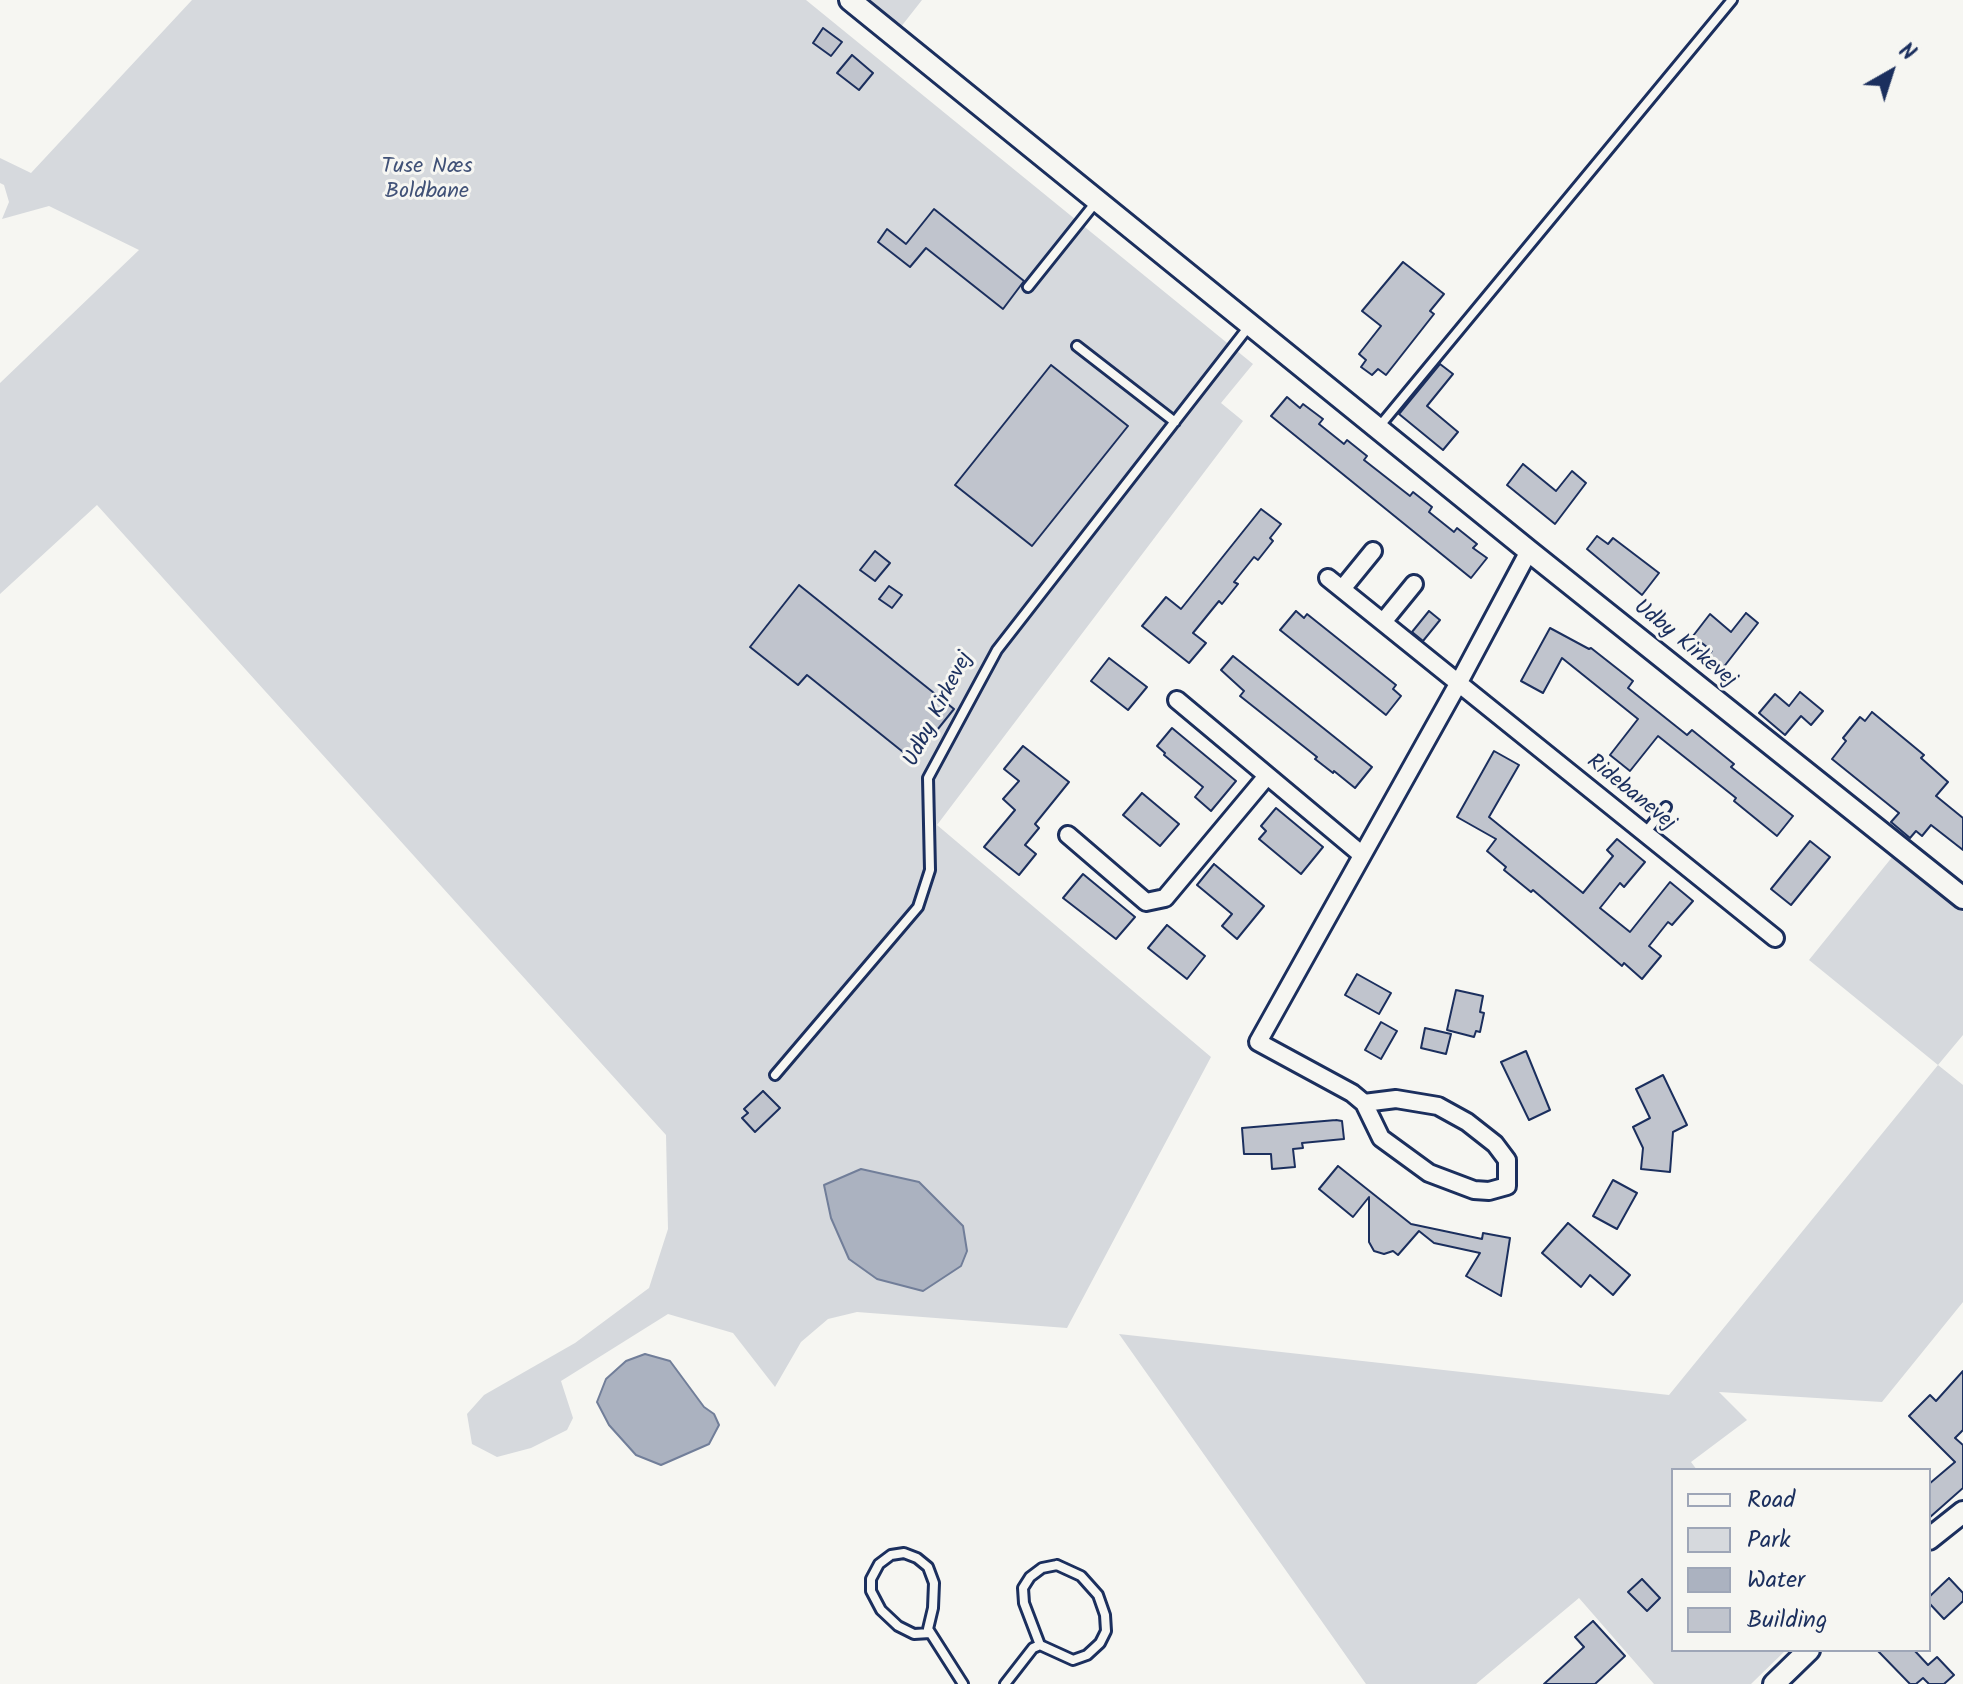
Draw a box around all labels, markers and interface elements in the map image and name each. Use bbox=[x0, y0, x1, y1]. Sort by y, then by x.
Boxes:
north arrow bbox=[1851, 32, 1931, 112]
text: N bbox=[1890, 35, 1923, 71]
park label: Tuse Næs Boldbane bbox=[381, 155, 473, 206]
street label: Udby Kirkevej bbox=[1627, 595, 1741, 695]
street label: Udby Kirkevej bbox=[900, 648, 980, 772]
street label: Ridebanevej bbox=[1580, 750, 1680, 838]
legend bbox=[1671, 1468, 1931, 1652]
text: Road bbox=[1747, 1481, 1795, 1520]
text: Park bbox=[1747, 1521, 1791, 1560]
text: Water bbox=[1747, 1561, 1805, 1600]
text: Building bbox=[1747, 1601, 1827, 1640]

